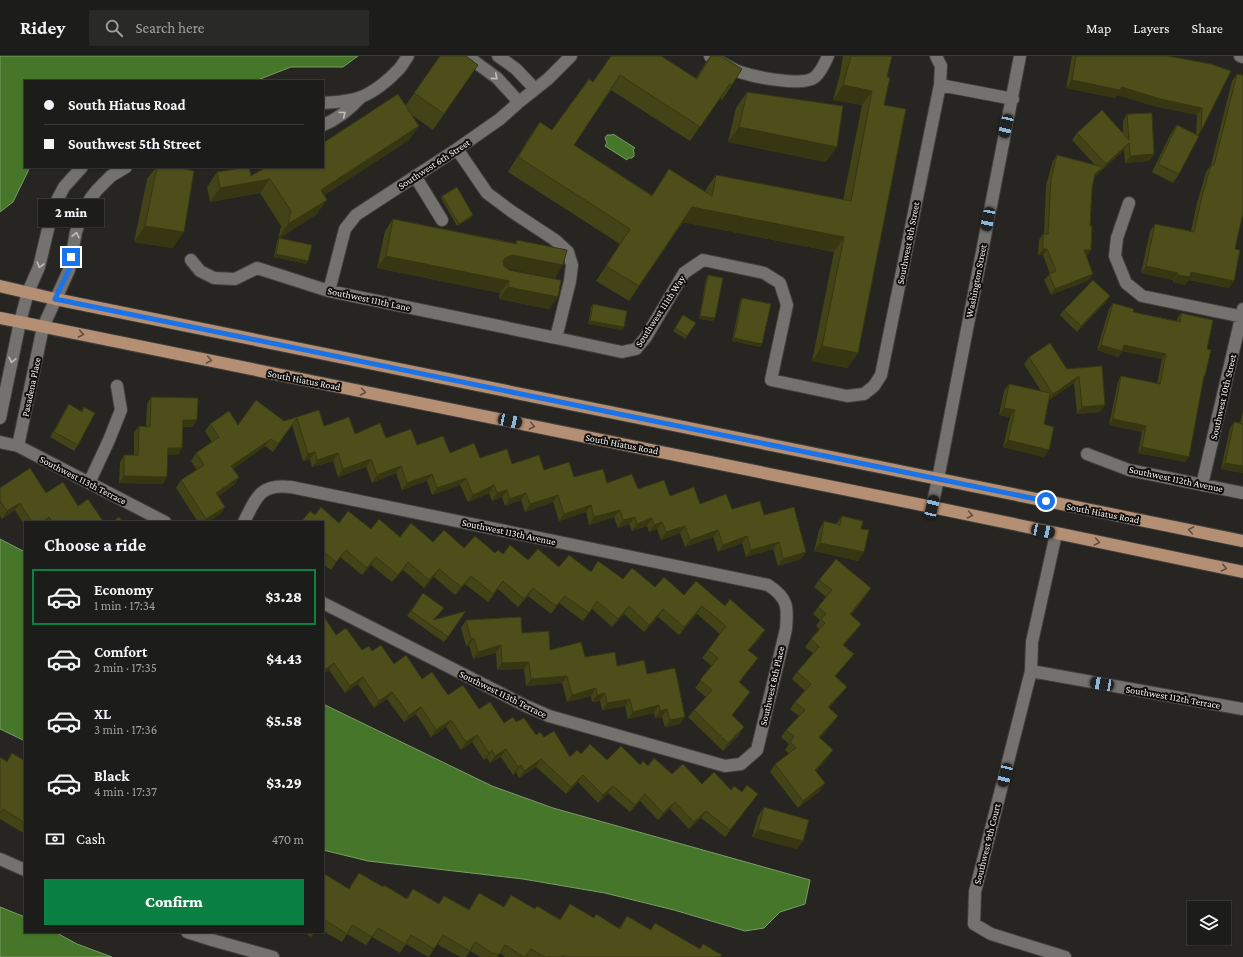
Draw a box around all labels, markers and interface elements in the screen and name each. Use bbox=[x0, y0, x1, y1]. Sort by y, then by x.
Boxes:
search box bbox=[89, 10, 369, 46]
text: Ridey bbox=[20, 17, 65, 38]
icon: search bbox=[103, 17, 125, 39]
text: Search here bbox=[135, 20, 204, 36]
text: Map bbox=[1086, 20, 1111, 36]
text: Layers bbox=[1133, 20, 1170, 36]
text: Share bbox=[1192, 20, 1223, 36]
one-way arrow bbox=[490, 72, 498, 79]
text: South Hiatus Road bbox=[68, 97, 186, 113]
one-way arrow bbox=[339, 112, 346, 119]
car bbox=[997, 113, 1015, 139]
text: Southwest 5th Street bbox=[68, 136, 201, 152]
street label: Southwest 6th Street bbox=[396, 136, 473, 191]
callout: 2 min bbox=[38, 199, 104, 227]
street label: Southwest 8th Street bbox=[895, 200, 922, 285]
text: 2 min bbox=[55, 205, 87, 220]
car bbox=[980, 206, 996, 232]
one-way arrow bbox=[71, 232, 80, 239]
street label: Washington Street bbox=[964, 243, 989, 319]
route end bbox=[62, 248, 80, 266]
one-way arrow bbox=[36, 261, 45, 268]
street label: Southwest 111th Way bbox=[633, 273, 687, 349]
street label: Southwest 111th Lane bbox=[327, 285, 412, 313]
one-way arrow bbox=[78, 330, 84, 338]
street label: Southwest 10th Street bbox=[1208, 353, 1238, 441]
street label: Pasadena Place bbox=[19, 356, 43, 418]
one-way arrow bbox=[205, 356, 212, 364]
one-way arrow bbox=[8, 357, 16, 363]
street label: South Hiatus Road bbox=[267, 368, 342, 393]
one-way arrow bbox=[360, 387, 367, 395]
car bbox=[497, 413, 523, 429]
one-way arrow bbox=[529, 421, 535, 429]
street label: South Hiatus Road bbox=[585, 432, 660, 457]
street label: Southwest 113th Terrace bbox=[38, 453, 129, 507]
street label: Southwest 112th Avenue bbox=[1128, 464, 1225, 494]
route start bbox=[1037, 492, 1055, 510]
car bbox=[923, 494, 941, 520]
street label: South Hiatus Road bbox=[1066, 501, 1141, 526]
one-way arrow bbox=[966, 511, 973, 519]
street label: Southwest 113th Avenue bbox=[461, 517, 558, 547]
car bbox=[1030, 523, 1056, 539]
one-way arrow bbox=[1188, 527, 1194, 535]
text: Choose a ride bbox=[44, 535, 146, 555]
one-way arrow bbox=[1094, 538, 1100, 546]
one-way arrow bbox=[1221, 564, 1227, 572]
icon: car bbox=[46, 579, 82, 615]
text: Economy bbox=[94, 582, 153, 598]
text: $3.28 bbox=[266, 589, 302, 605]
text: 1 min · 17:34 bbox=[94, 598, 155, 613]
icon: car bbox=[46, 641, 82, 677]
text: Comfort bbox=[94, 644, 148, 660]
street label: Southwest 8th Place bbox=[758, 645, 787, 727]
text: $4.43 bbox=[266, 651, 302, 667]
text: 2 min · 17:35 bbox=[94, 660, 157, 675]
street label: Southwest 113th Terrace bbox=[458, 668, 549, 720]
car bbox=[1089, 676, 1115, 692]
street label: Southwest 112th Terrace bbox=[1125, 683, 1222, 711]
icon: car bbox=[46, 703, 82, 739]
text: XL bbox=[94, 706, 111, 722]
text: $5.58 bbox=[266, 713, 302, 729]
text: 3 min · 17:36 bbox=[94, 722, 157, 737]
car bbox=[996, 762, 1014, 788]
icon: car bbox=[46, 765, 82, 801]
text: Black bbox=[94, 768, 129, 784]
text: $3.29 bbox=[266, 775, 302, 791]
text: 4 min · 17:37 bbox=[94, 784, 157, 799]
street label: Southwest 9th Court bbox=[972, 802, 1003, 886]
icon: cash bbox=[44, 828, 66, 850]
text: Cash bbox=[76, 831, 106, 847]
text: 470 m bbox=[272, 832, 304, 847]
button: Confirm bbox=[44, 879, 304, 925]
map controls bbox=[1187, 901, 1231, 945]
button: layers bbox=[1187, 901, 1231, 945]

